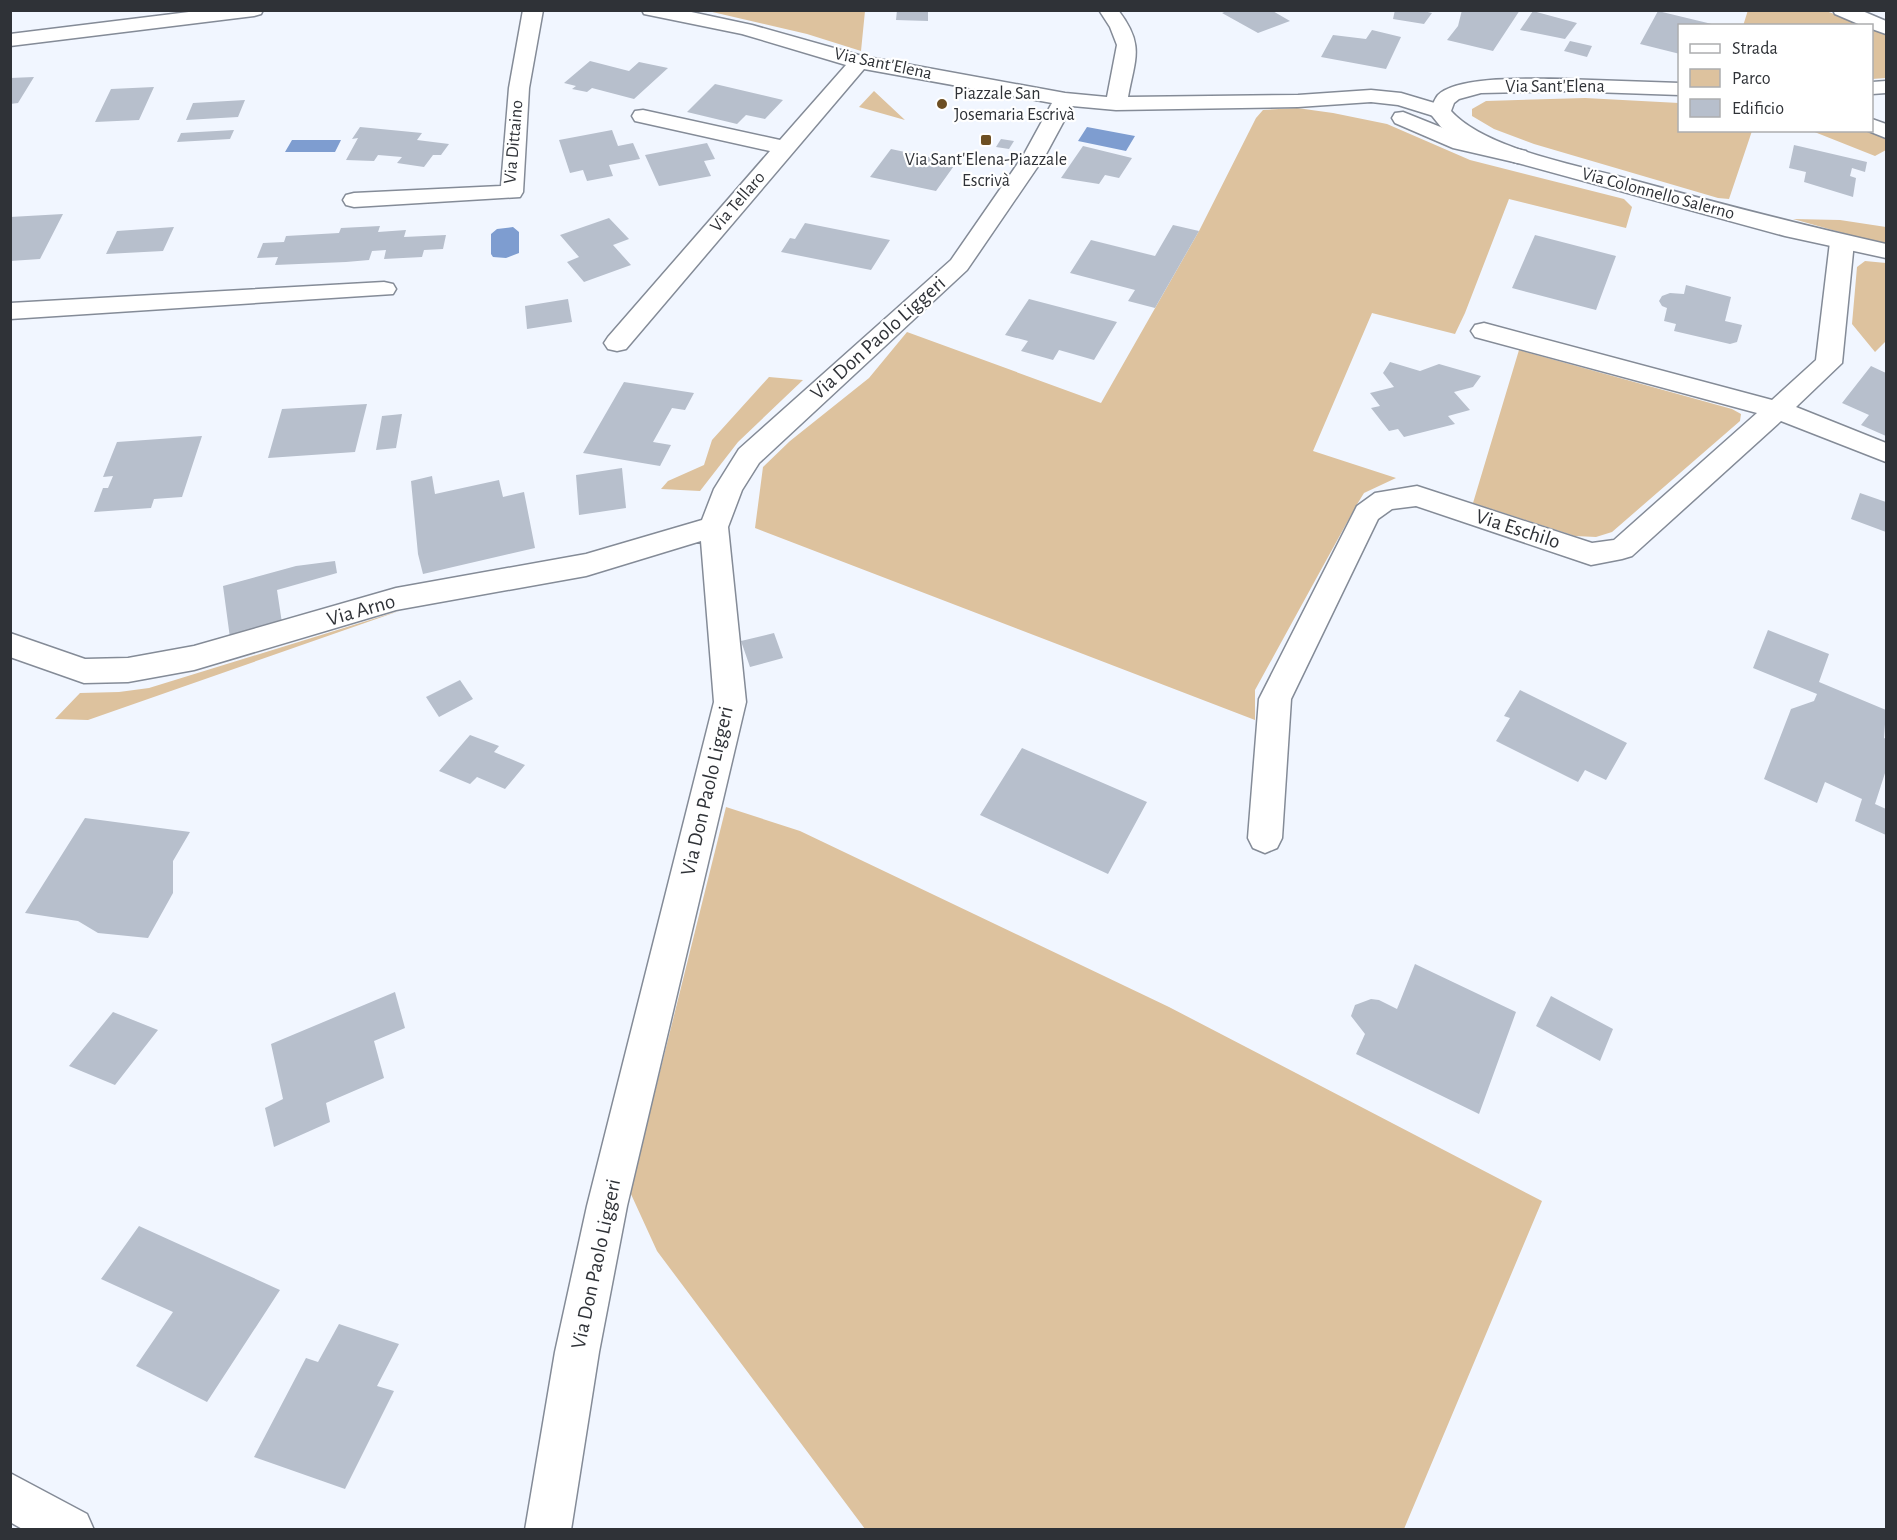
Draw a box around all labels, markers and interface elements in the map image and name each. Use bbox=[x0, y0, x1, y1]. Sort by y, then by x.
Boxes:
legend bbox=[1678, 24, 1873, 132]
text: Strada bbox=[1732, 40, 1778, 58]
street label: Via Sant'Elena bbox=[832, 45, 934, 83]
text: Parco bbox=[1732, 70, 1771, 88]
street label: Via Sant'Elena bbox=[1505, 78, 1605, 96]
place label: Piazzale San Josemaria Escrivà bbox=[954, 85, 1075, 124]
marker: Piazzale San Josemaria Escrivà bbox=[935, 97, 949, 111]
street label: Via Dittaino bbox=[501, 99, 527, 185]
text: Edificio bbox=[1732, 100, 1784, 118]
marker: Via Sant'Elena-Piazzale Escrivà bbox=[979, 133, 993, 147]
place label: Via Sant'Elena-Piazzale Escrivà bbox=[905, 151, 1067, 190]
street label: Via Colonnello Salerno bbox=[1580, 165, 1736, 223]
street label: Via Tellaro bbox=[707, 168, 769, 236]
street label: Via Don Paolo Liggeri bbox=[807, 272, 949, 404]
street label: Via Eschilo bbox=[1473, 505, 1563, 553]
street label: Via Arno bbox=[324, 590, 398, 630]
street label: Via Don Paolo Liggeri bbox=[677, 704, 737, 878]
street label: Via Don Paolo Liggeri bbox=[568, 1177, 624, 1351]

